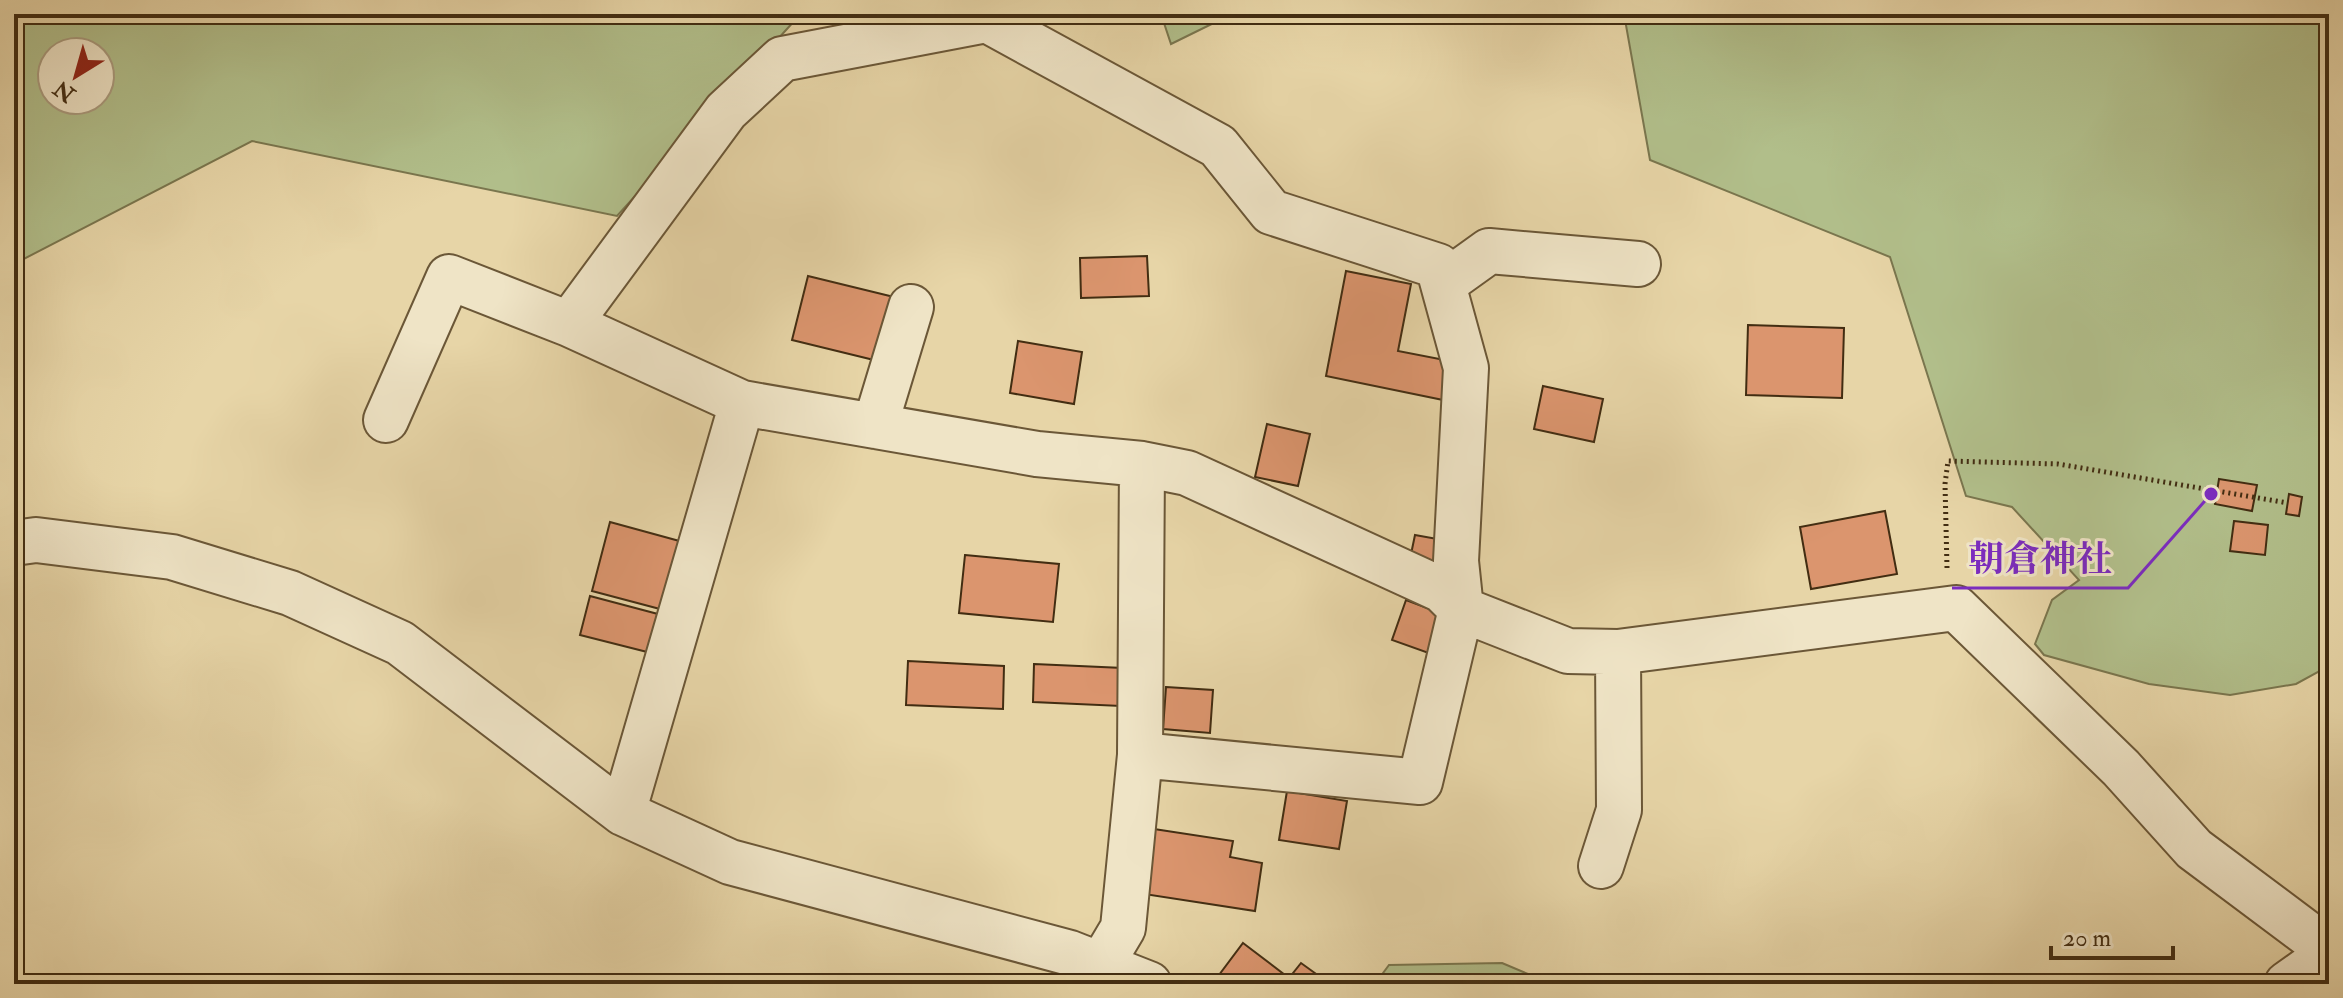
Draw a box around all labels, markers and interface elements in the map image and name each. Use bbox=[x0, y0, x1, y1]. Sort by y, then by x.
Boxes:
north arrow bbox=[36, 36, 116, 116]
text: N bbox=[48, 74, 82, 109]
callout: 朝倉神社 bbox=[1952, 528, 2128, 588]
text: 朝倉神社 bbox=[1968, 537, 2112, 582]
scale bar bbox=[2051, 910, 2173, 960]
text: 20 m bbox=[2063, 923, 2112, 954]

